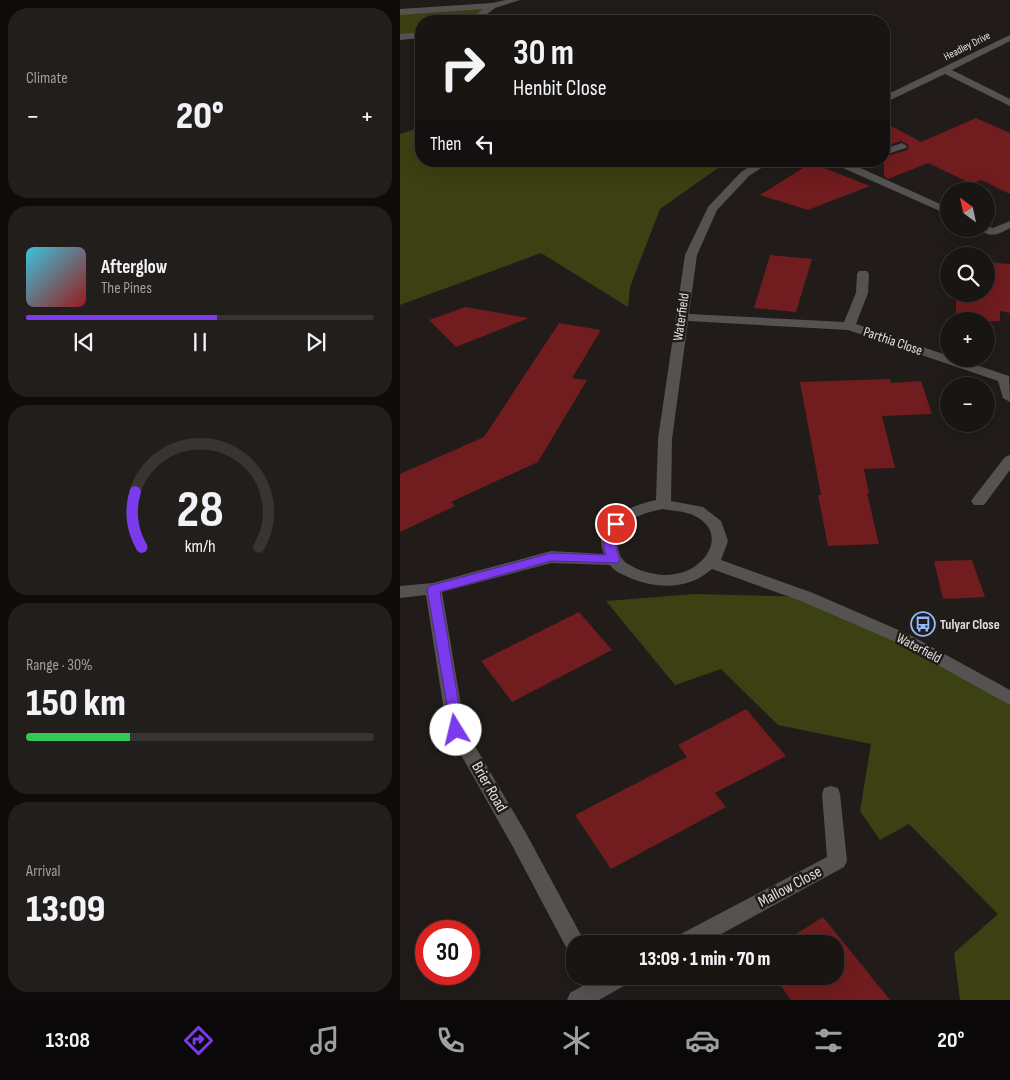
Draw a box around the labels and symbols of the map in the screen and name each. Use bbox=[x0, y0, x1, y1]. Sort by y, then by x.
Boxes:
street label: Headley Drive bbox=[942, 29, 992, 63]
north arrow bbox=[940, 182, 995, 238]
street label: Waterfield bbox=[669, 292, 693, 342]
street label: Parthia Close bbox=[861, 323, 925, 359]
pin bbox=[595, 503, 637, 545]
bus stop icon: Tulyar Close bbox=[910, 611, 936, 637]
place label: Tulyar Close bbox=[940, 616, 1000, 633]
street label: Waterfield bbox=[894, 629, 944, 667]
position arrow bbox=[429, 703, 481, 755]
street label: Brier Road bbox=[467, 758, 511, 816]
street label: Mallow Close bbox=[755, 862, 825, 912]
speed limit sign: 30 bbox=[415, 920, 480, 985]

